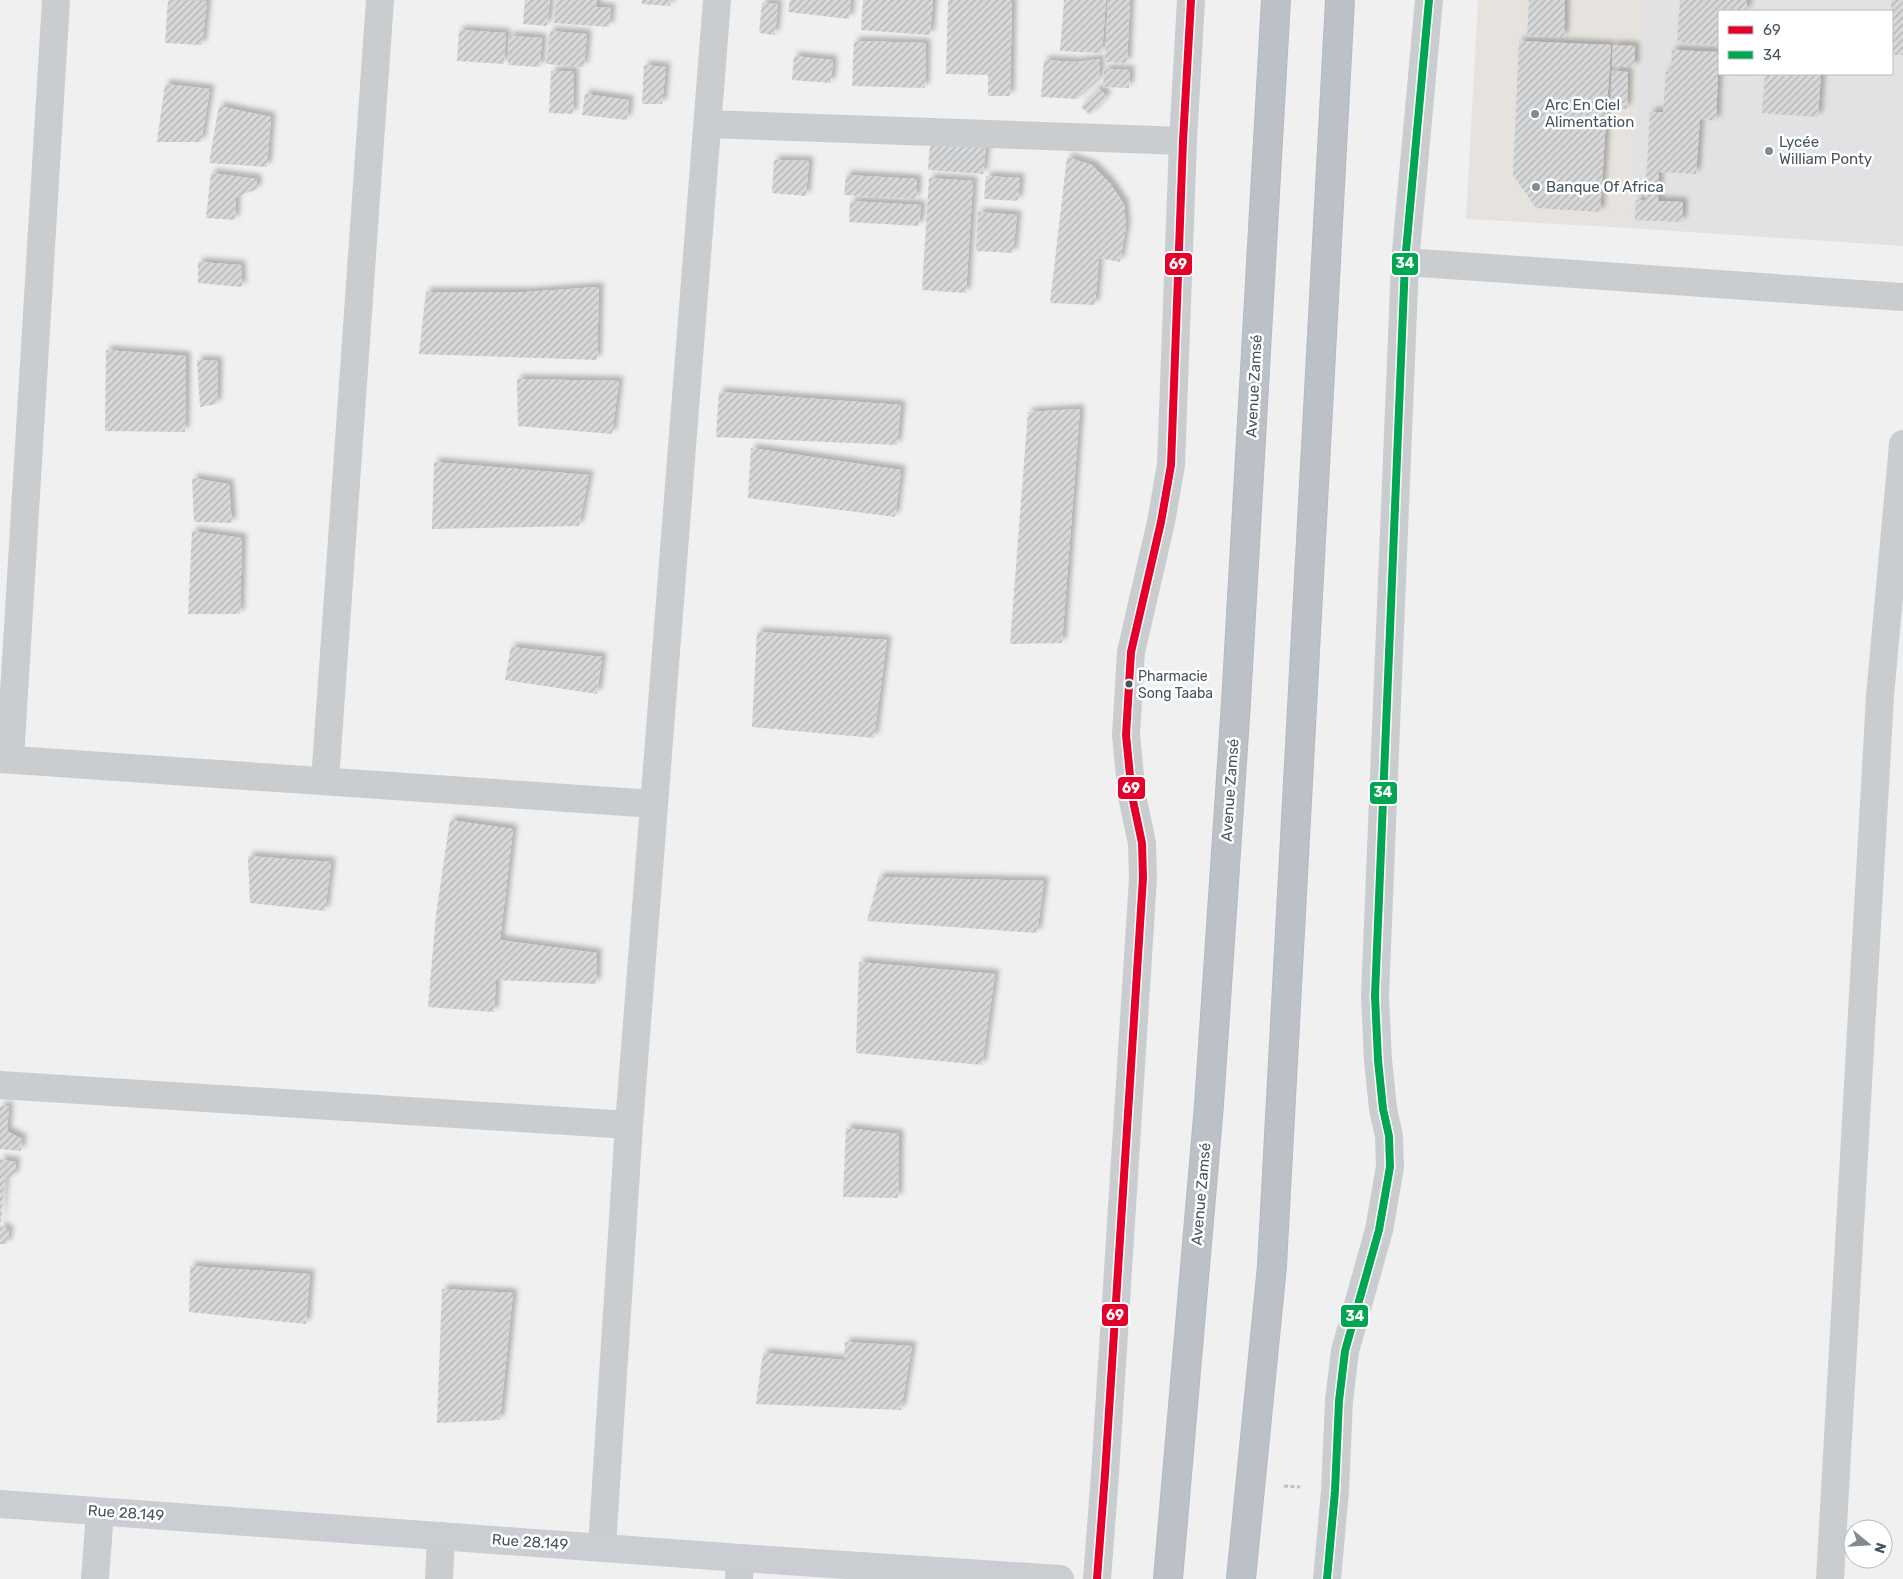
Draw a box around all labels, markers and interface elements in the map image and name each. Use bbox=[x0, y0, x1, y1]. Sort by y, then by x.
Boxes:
legend bbox=[1718, 10, 1893, 75]
text: 69 bbox=[1763, 21, 1781, 39]
text: 34 bbox=[1763, 46, 1781, 64]
place label: Arc En Ciel Alimentation bbox=[1545, 96, 1634, 131]
marker: Arc En Ciel Alimentation bbox=[1529, 108, 1541, 120]
place label: Lycée William Ponty bbox=[1779, 133, 1872, 168]
marker: Lycée William Ponty bbox=[1763, 145, 1775, 157]
place label: Banque Of Africa bbox=[1546, 178, 1664, 196]
marker: Banque Of Africa bbox=[1530, 181, 1542, 193]
line badge: 69 bbox=[1164, 252, 1193, 276]
line badge: 34 bbox=[1391, 252, 1419, 276]
text: 34 bbox=[1396, 255, 1415, 272]
text: 69 bbox=[1169, 256, 1187, 273]
street label: Avenue Zamsé bbox=[1242, 334, 1266, 438]
place label: Pharmacie Song Taaba bbox=[1138, 668, 1213, 702]
marker: Pharmacie Song Taaba bbox=[1124, 679, 1134, 689]
street label: Avenue Zamsé bbox=[1217, 738, 1243, 842]
line badge: 69 bbox=[1117, 776, 1146, 800]
text: 69 bbox=[1122, 780, 1140, 797]
line badge: 34 bbox=[1369, 781, 1398, 805]
text: 34 bbox=[1374, 784, 1393, 801]
street label: Avenue Zamsé bbox=[1188, 1142, 1214, 1246]
line badge: 69 bbox=[1101, 1303, 1129, 1327]
line badge: 34 bbox=[1340, 1304, 1369, 1328]
text: 69 bbox=[1106, 1307, 1124, 1324]
text: 34 bbox=[1346, 1308, 1365, 1325]
street label: Rue 28.149 bbox=[87, 1501, 165, 1525]
north arrow bbox=[1843, 1519, 1893, 1569]
street label: Rue 28.149 bbox=[491, 1530, 569, 1554]
text: N bbox=[1870, 1540, 1890, 1555]

